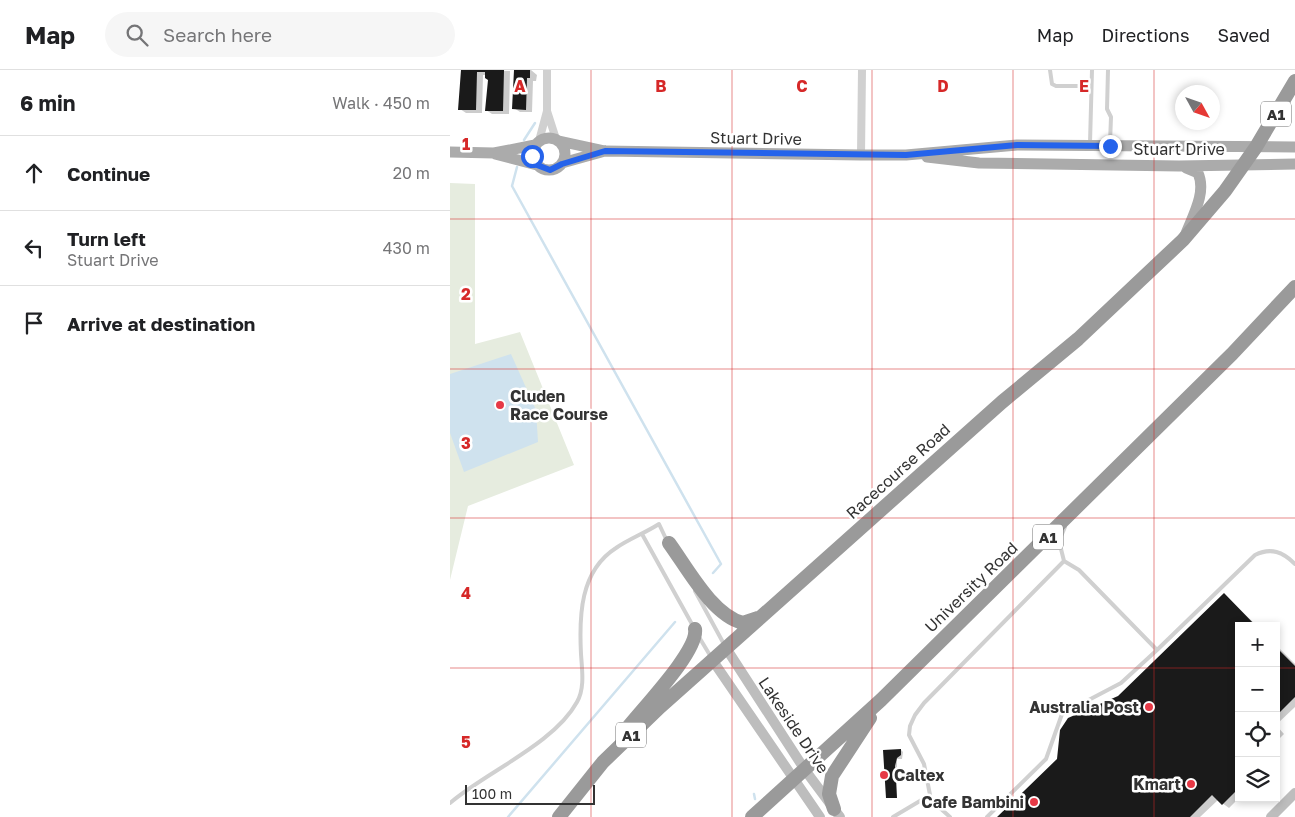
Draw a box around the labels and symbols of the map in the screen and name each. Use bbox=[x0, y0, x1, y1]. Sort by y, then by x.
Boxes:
text: A bbox=[514, 76, 526, 96]
text: B bbox=[655, 76, 667, 96]
text: C bbox=[796, 76, 808, 96]
text: D bbox=[937, 76, 949, 96]
text: E bbox=[1079, 76, 1089, 96]
north arrow bbox=[1175, 85, 1220, 130]
road number: A1 bbox=[1261, 102, 1291, 126]
street label: Stuart Drive bbox=[710, 127, 802, 149]
text: 1 bbox=[462, 134, 470, 154]
route end bbox=[1099, 135, 1122, 158]
street label: Stuart Drive bbox=[1133, 139, 1225, 159]
route start bbox=[521, 145, 544, 168]
text: 2 bbox=[461, 284, 471, 304]
place label: Cluden Race Course bbox=[510, 386, 608, 424]
marker: Cluden Race Course bbox=[494, 399, 506, 411]
street label: Racecourse Road bbox=[842, 419, 954, 523]
text: 3 bbox=[461, 433, 471, 453]
road number: A1 bbox=[1033, 524, 1063, 550]
street label: University Road bbox=[920, 538, 1022, 636]
text: 4 bbox=[461, 583, 471, 603]
street label: Lakeside Drive bbox=[754, 673, 834, 777]
place label: Australia Post bbox=[1029, 697, 1139, 717]
marker: Australia Post bbox=[1143, 701, 1155, 713]
road number: A1 bbox=[616, 722, 646, 748]
text: 5 bbox=[461, 732, 471, 752]
place label: Caltex bbox=[894, 765, 945, 785]
marker: Caltex bbox=[878, 769, 890, 781]
place label: Kmart bbox=[1133, 774, 1181, 794]
marker: Kmart bbox=[1185, 778, 1197, 790]
scale bar bbox=[465, 782, 595, 805]
place label: Cafe Bambini bbox=[921, 792, 1024, 812]
marker: Cafe Bambini bbox=[1028, 796, 1040, 808]

